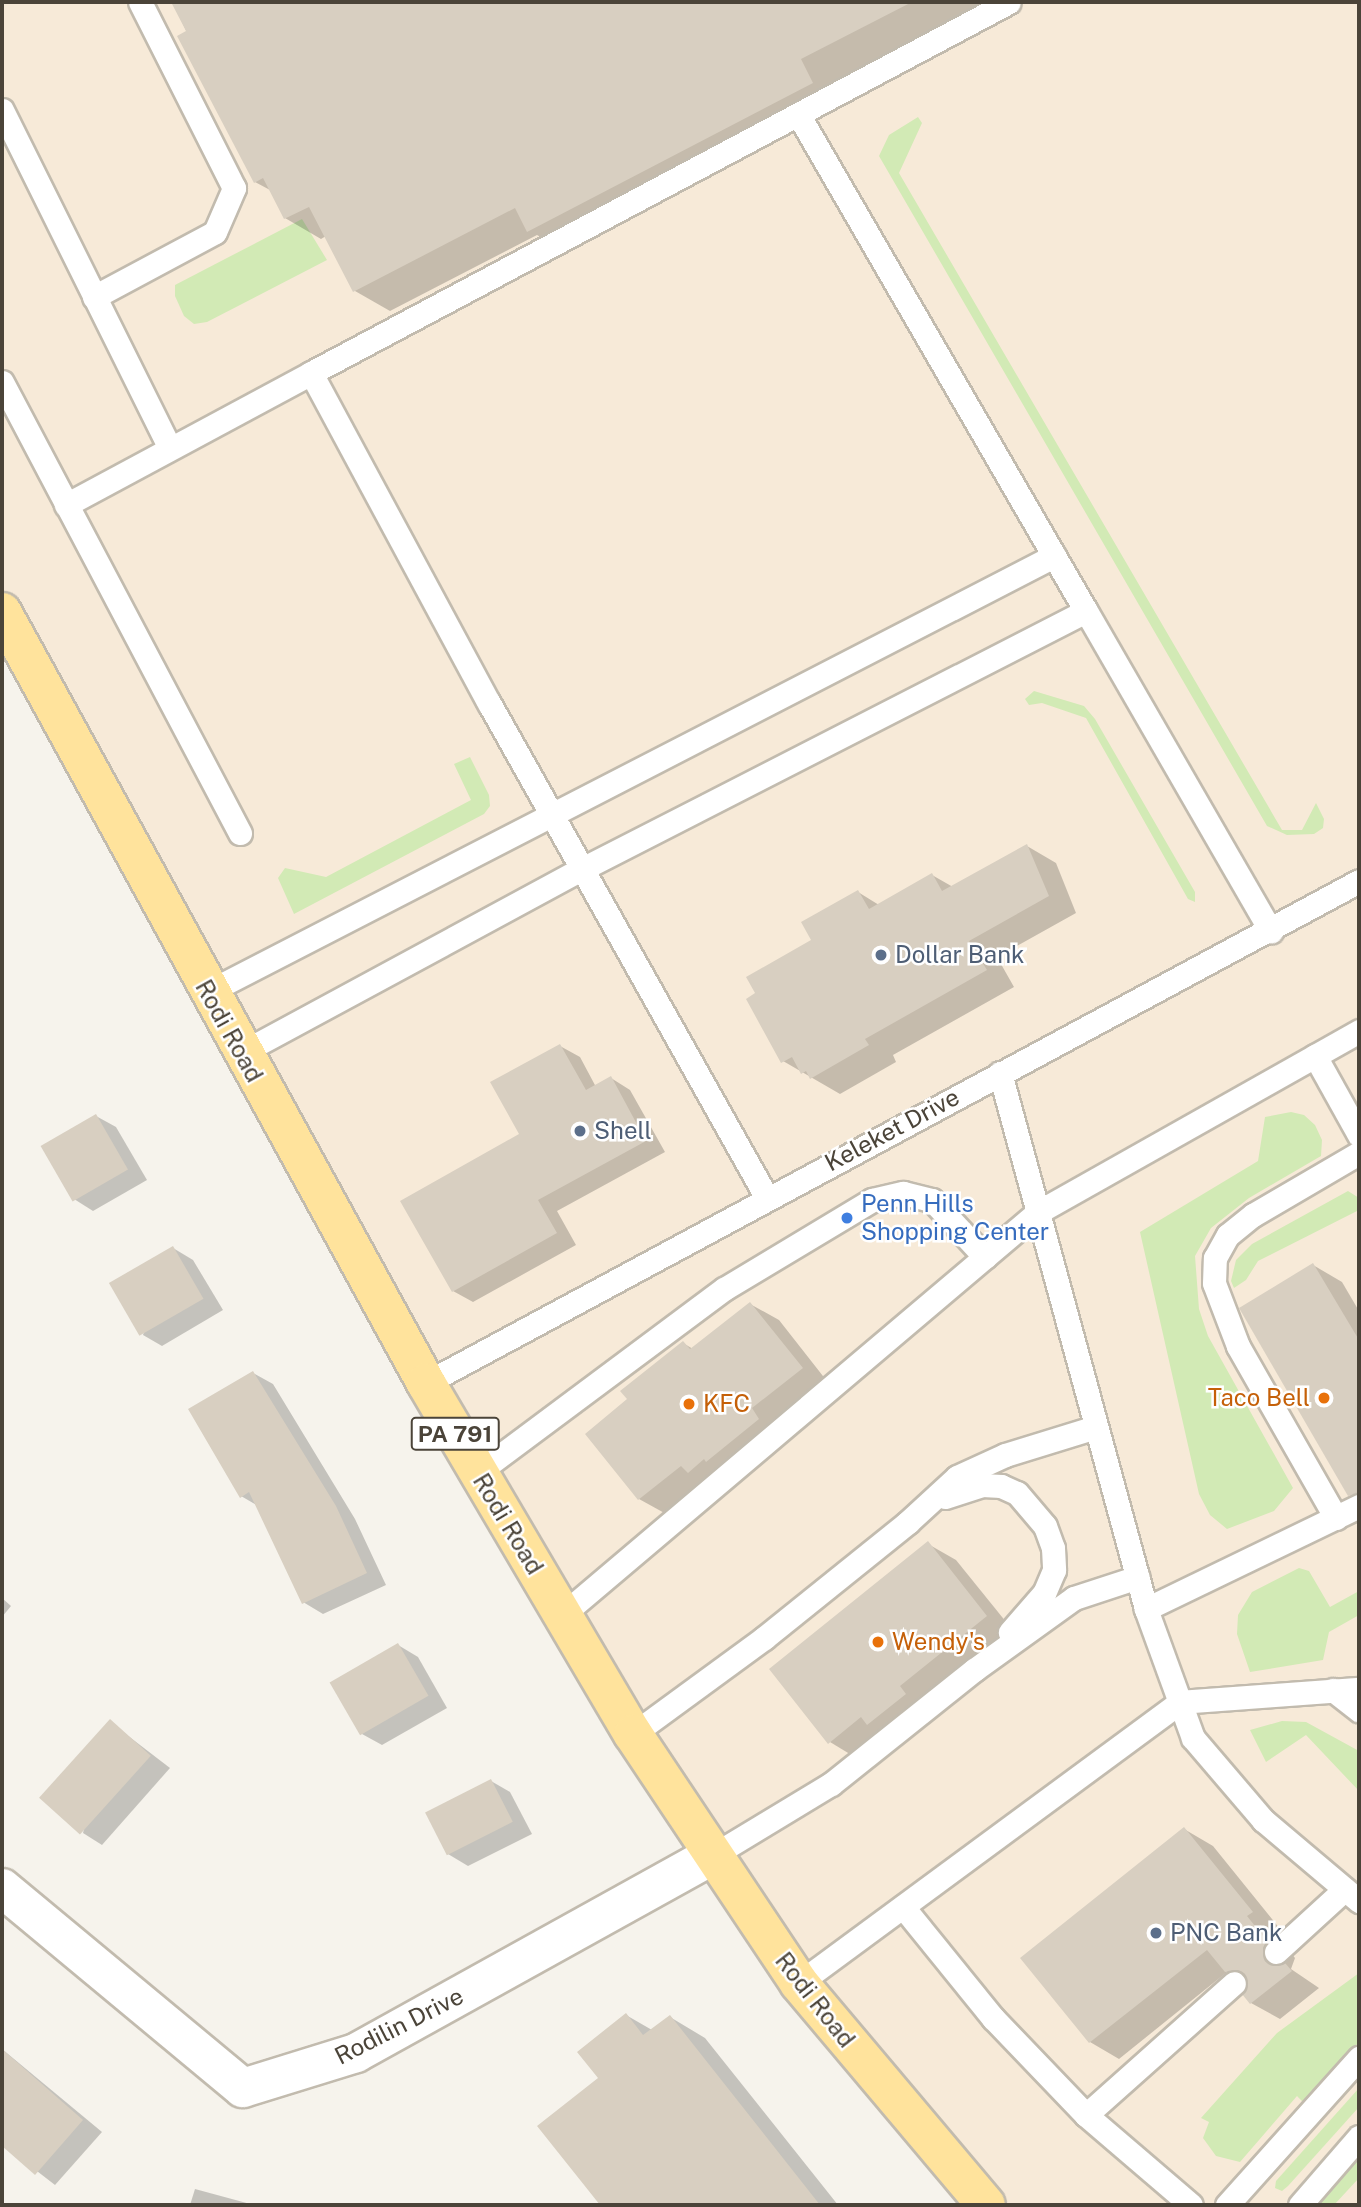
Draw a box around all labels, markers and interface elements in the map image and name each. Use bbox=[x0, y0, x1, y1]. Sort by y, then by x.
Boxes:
place label: Dollar Bank bbox=[895, 941, 1024, 969]
marker: Dollar Bank bbox=[873, 947, 889, 963]
street label: Rodi Road bbox=[189, 975, 269, 1087]
street label: Keleket Drive bbox=[820, 1083, 964, 1177]
place label: Shell bbox=[594, 1117, 652, 1145]
marker: Shell bbox=[572, 1123, 588, 1139]
place label: Penn Hills Shopping Center bbox=[861, 1190, 1049, 1246]
marker: Penn Hills Shopping Center bbox=[839, 1210, 855, 1226]
place label: Taco Bell bbox=[1208, 1384, 1310, 1412]
place label: KFC bbox=[703, 1390, 750, 1418]
marker: Taco Bell bbox=[1316, 1390, 1332, 1406]
marker: KFC bbox=[681, 1396, 697, 1412]
road number: PA 791 bbox=[410, 1414, 500, 1454]
street label: Rodi Road bbox=[467, 1468, 549, 1580]
place label: Wendy's bbox=[892, 1628, 985, 1656]
marker: Wendy's bbox=[870, 1634, 886, 1650]
place label: PNC Bank bbox=[1170, 1919, 1282, 1947]
marker: PNC Bank bbox=[1148, 1925, 1164, 1941]
street label: Rodi Road bbox=[769, 1947, 861, 2053]
street label: Rodilin Drive bbox=[330, 1981, 468, 2071]

